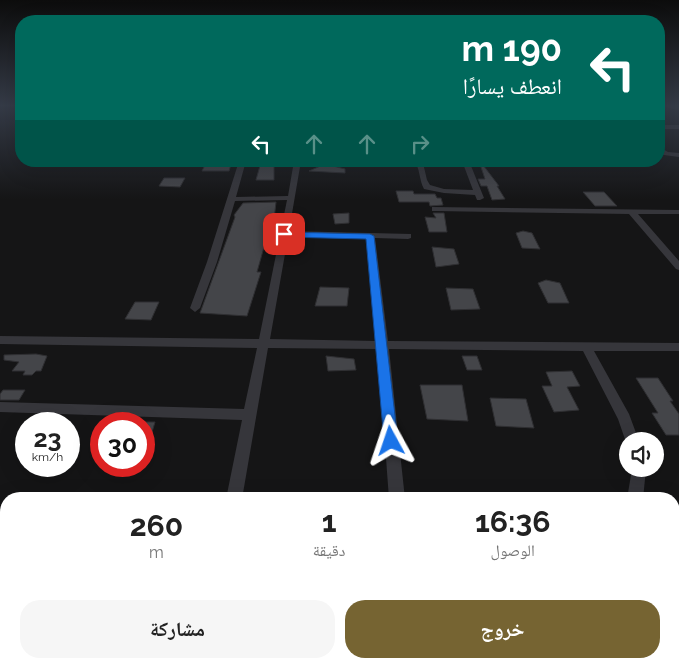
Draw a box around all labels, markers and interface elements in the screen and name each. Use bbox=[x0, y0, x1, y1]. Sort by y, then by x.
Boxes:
text: 190 m bbox=[462, 28, 562, 69]
icon: left bbox=[580, 35, 645, 100]
text: انعطف يسارًا bbox=[463, 73, 562, 99]
icon: left bbox=[247, 130, 275, 158]
icon: ahead bbox=[300, 130, 328, 158]
icon: ahead bbox=[353, 130, 381, 158]
icon: right bbox=[406, 130, 434, 158]
pin bbox=[263, 213, 305, 255]
icon: arrive bbox=[270, 220, 298, 248]
speed limit sign: 30 bbox=[90, 412, 155, 477]
position arrow bbox=[364, 414, 416, 466]
text: 23 bbox=[33, 423, 62, 453]
map controls bbox=[619, 432, 664, 477]
button: sound bbox=[619, 432, 664, 477]
text: km/h bbox=[32, 450, 63, 464]
text: 1 bbox=[322, 504, 337, 539]
text: 16:36 bbox=[475, 504, 550, 539]
text: 260 bbox=[130, 508, 183, 543]
text: دقيقة bbox=[313, 541, 345, 560]
text: الوصول bbox=[491, 541, 535, 560]
text: m bbox=[149, 543, 164, 562]
button: مشاركة bbox=[20, 600, 335, 658]
button: خروج bbox=[345, 600, 660, 658]

